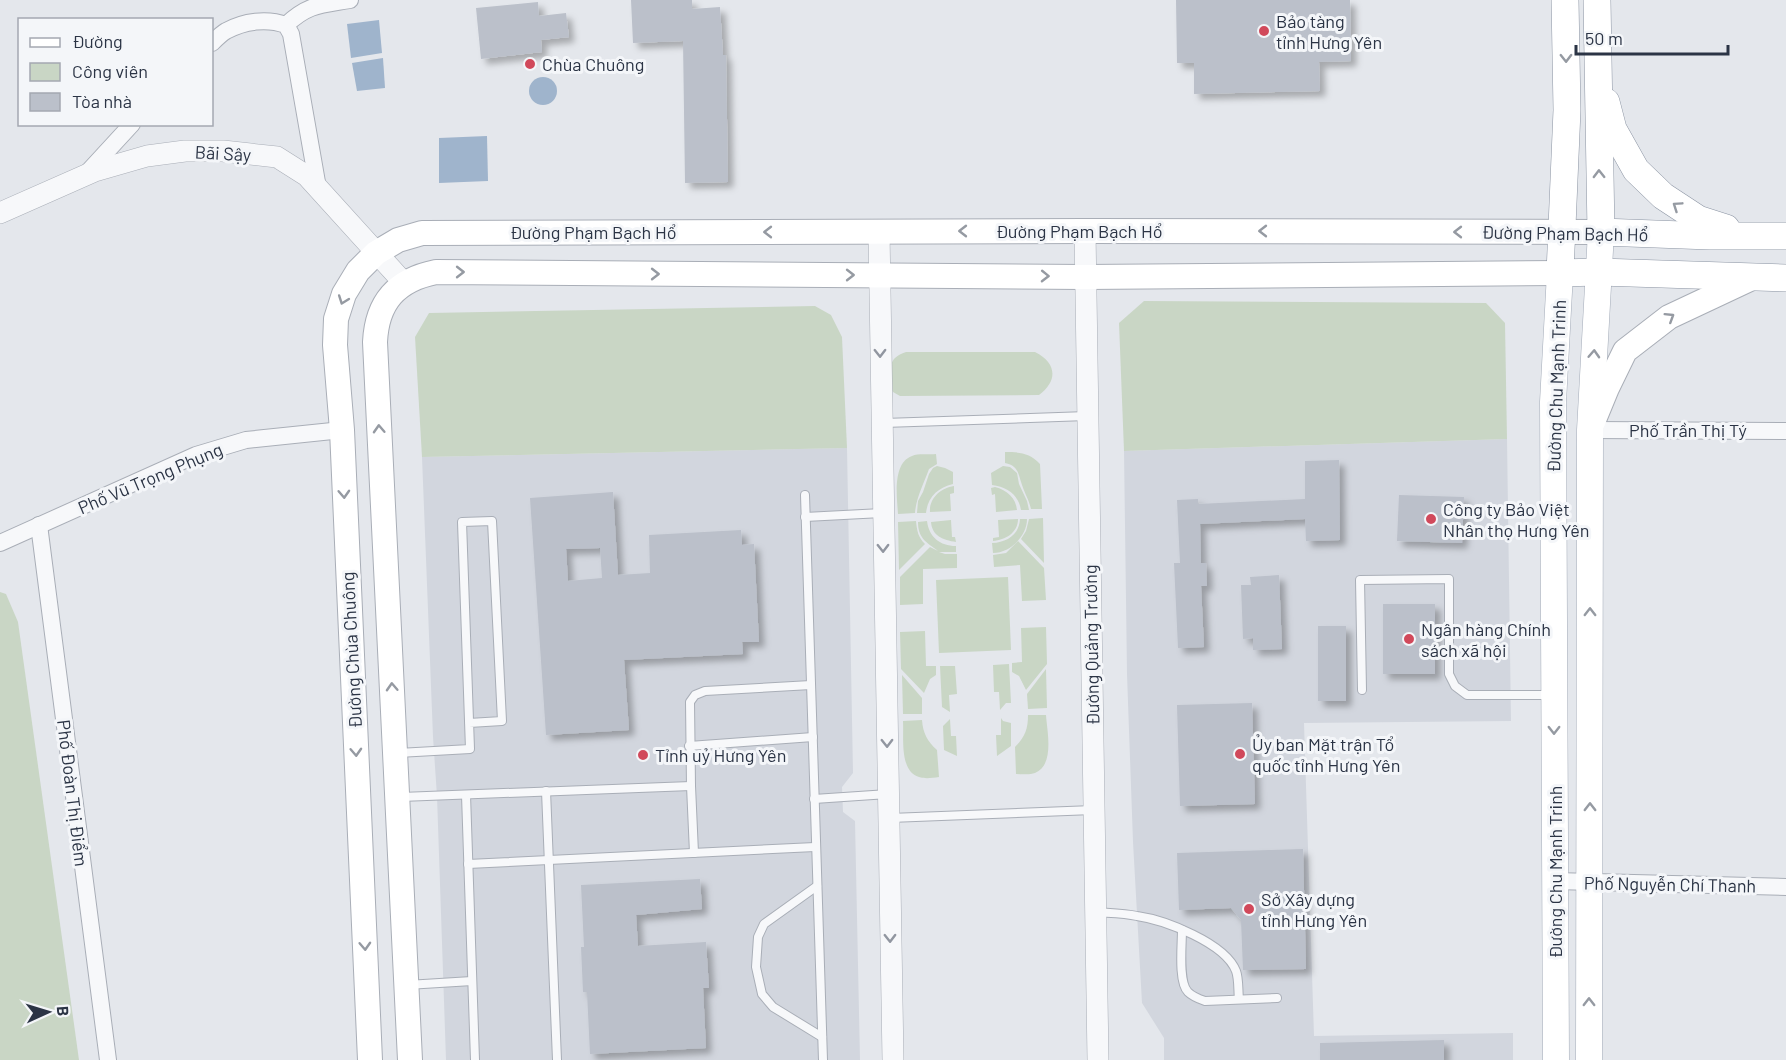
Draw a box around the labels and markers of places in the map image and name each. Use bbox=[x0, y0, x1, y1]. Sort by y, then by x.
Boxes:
place label: Bảo tàng tỉnh Hưng Yên bbox=[1276, 10, 1382, 53]
marker: Bảo tàng tỉnh Hưng Yên bbox=[1257, 24, 1271, 38]
place label: Chùa Chuông bbox=[542, 53, 644, 75]
marker: Chùa Chuông bbox=[523, 57, 537, 71]
place label: Công ty Bảo Việt Nhân thọ Hưng Yên bbox=[1443, 498, 1590, 541]
marker: Công ty Bảo Việt Nhân thọ Hưng Yên bbox=[1424, 512, 1438, 526]
place label: Ngân hàng Chính sách xã hội bbox=[1421, 618, 1551, 661]
marker: Ngân hàng Chính sách xã hội bbox=[1402, 632, 1416, 646]
place label: Ủy ban Mặt trận Tổ quốc tỉnh Hưng Yên bbox=[1252, 733, 1400, 776]
place label: Tỉnh uỷ Hưng Yên bbox=[655, 744, 786, 766]
marker: Ủy ban Mặt trận Tổ quốc tỉnh Hưng Yên bbox=[1233, 747, 1247, 761]
marker: Tỉnh uỷ Hưng Yên bbox=[636, 748, 650, 762]
place label: Sở Xây dựng tỉnh Hưng Yên bbox=[1261, 888, 1367, 931]
marker: Sở Xây dựng tỉnh Hưng Yên bbox=[1242, 902, 1256, 916]

